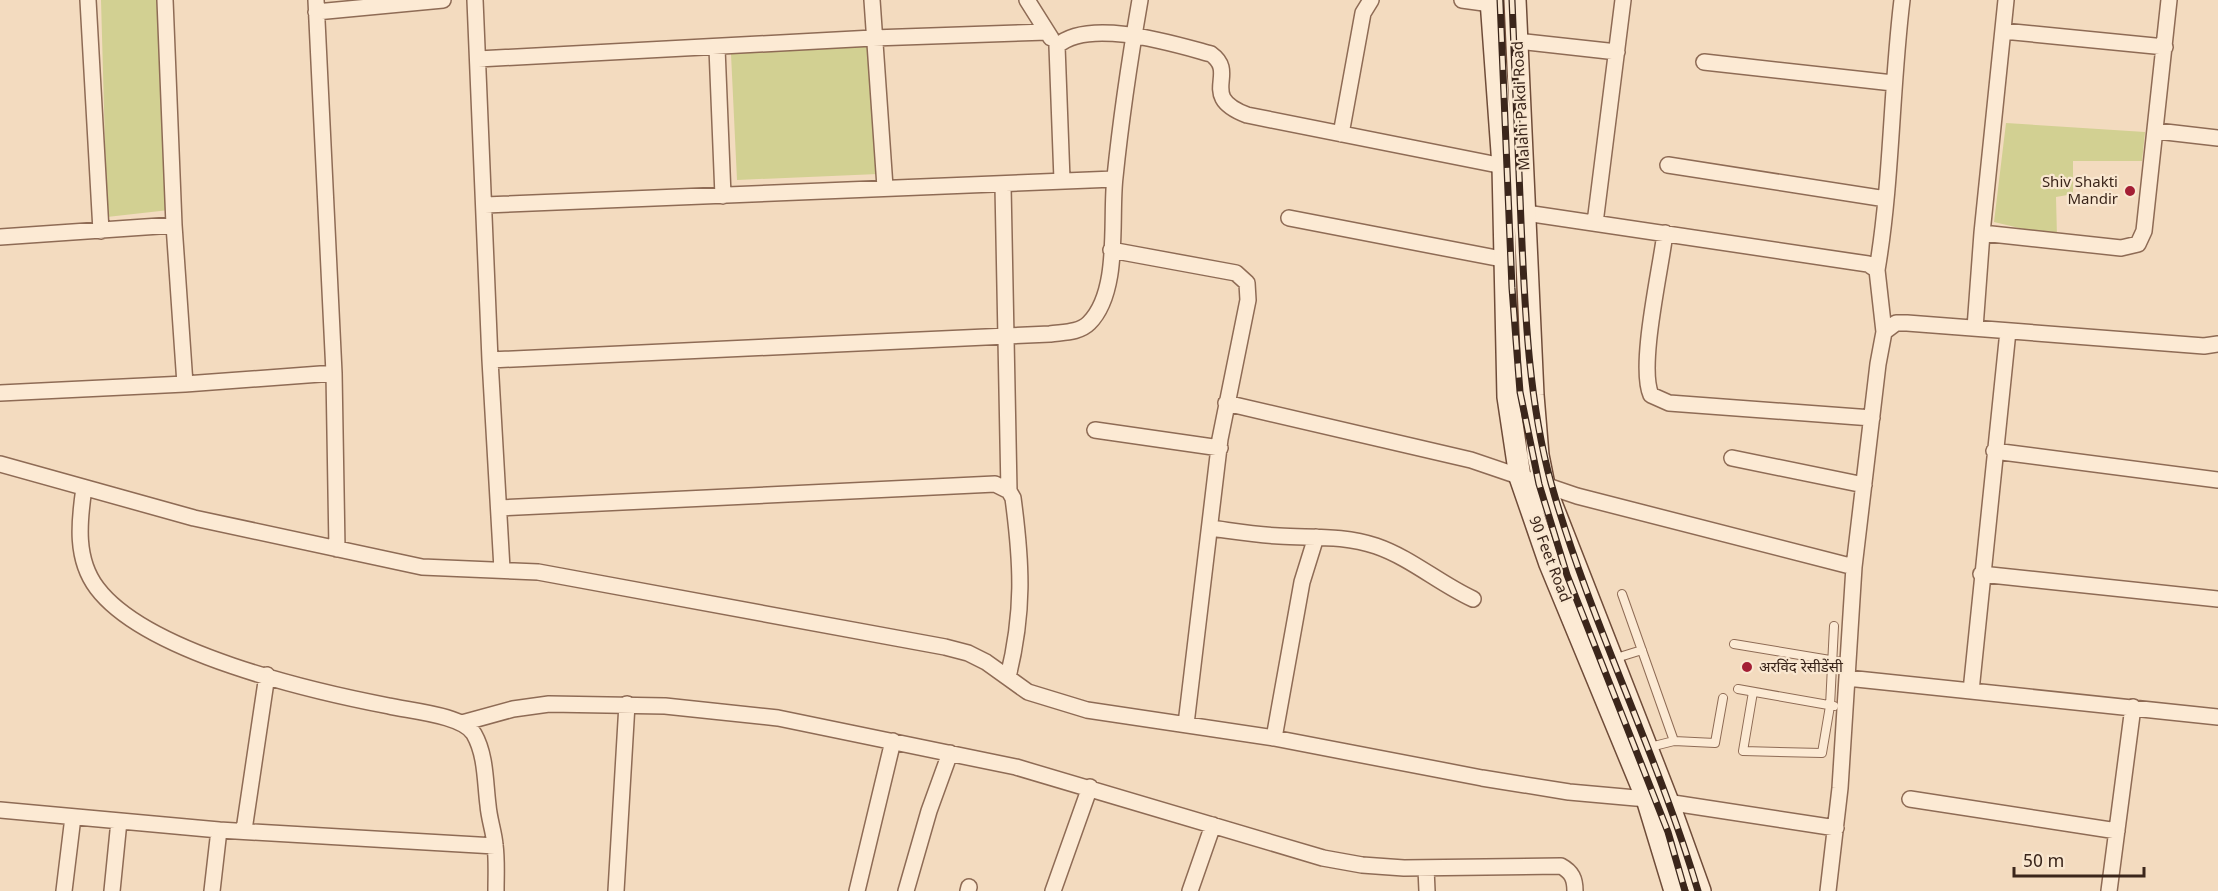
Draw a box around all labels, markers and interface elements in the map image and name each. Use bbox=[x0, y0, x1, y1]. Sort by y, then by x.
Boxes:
street label: Malahi Pakdi Road bbox=[1510, 41, 1535, 171]
place label: Shiv Shakti Mandir bbox=[2042, 174, 2118, 210]
marker: Shiv Shakti Mandir bbox=[2123, 184, 2137, 198]
street label: 90 Feet Road bbox=[1524, 514, 1574, 605]
place label: अरविंद रेसीडेंसी bbox=[1759, 658, 1844, 678]
marker: अरविंद रेसीडेंसी bbox=[1740, 660, 1754, 674]
scale bar bbox=[2014, 840, 2144, 878]
text: 50 m bbox=[2023, 851, 2064, 874]

